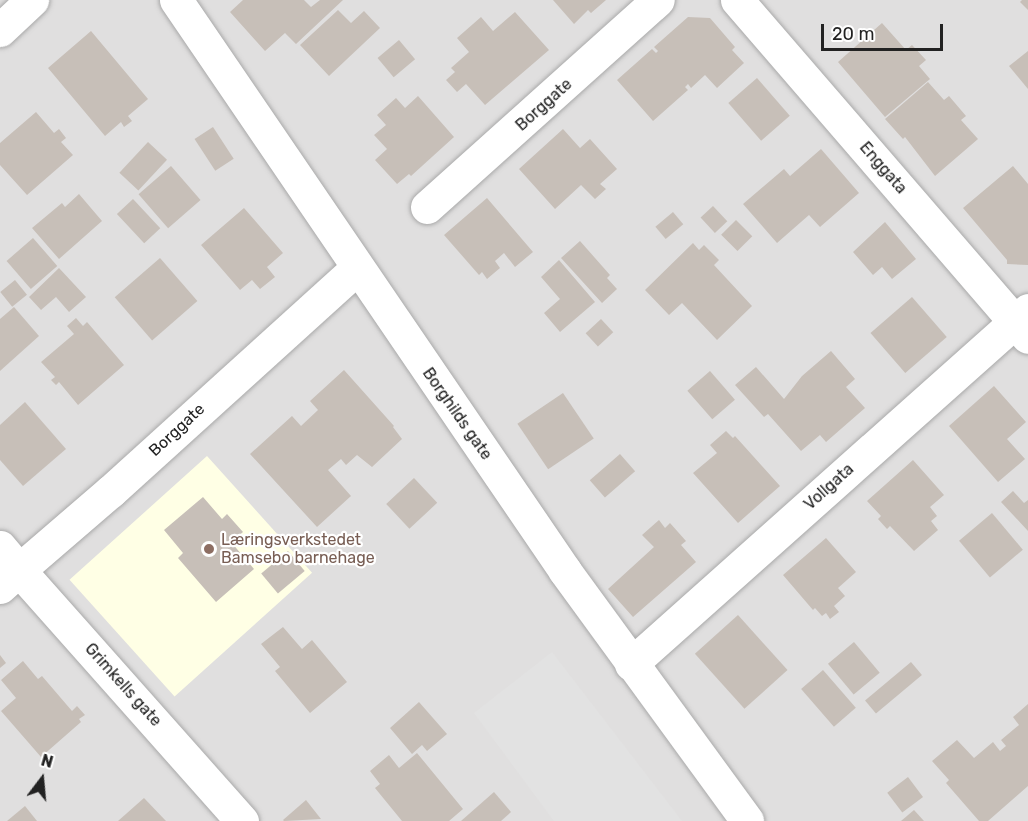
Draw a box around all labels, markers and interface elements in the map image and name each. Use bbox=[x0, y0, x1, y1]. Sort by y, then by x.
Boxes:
scale bar bbox=[824, 12, 946, 50]
text: 20 m bbox=[832, 23, 874, 45]
street label: Borggate bbox=[512, 75, 576, 135]
street label: Enggata bbox=[855, 138, 911, 198]
street label: Borghilds gate bbox=[418, 364, 496, 464]
street label: Borggate bbox=[145, 399, 209, 461]
street label: Vollgata bbox=[800, 460, 858, 514]
place label: Læringsverkstedet Bamsebo barnehage bbox=[221, 530, 375, 568]
marker: Læringsverkstedet Bamsebo barnehage bbox=[202, 542, 216, 556]
street label: Grimkells gate bbox=[81, 639, 165, 731]
north arrow bbox=[12, 749, 72, 809]
text: N bbox=[39, 750, 55, 772]

